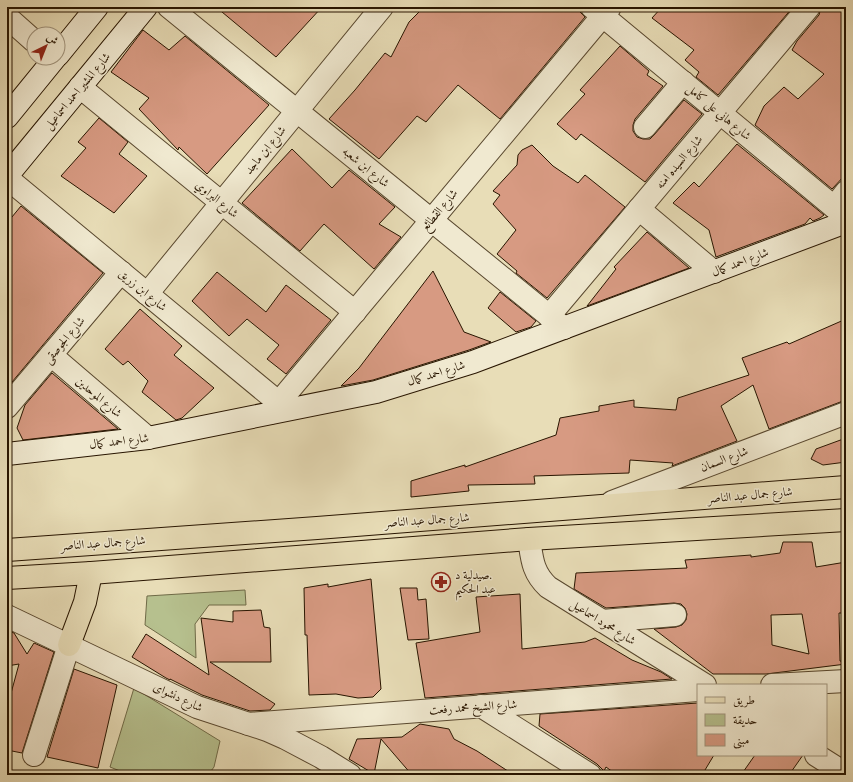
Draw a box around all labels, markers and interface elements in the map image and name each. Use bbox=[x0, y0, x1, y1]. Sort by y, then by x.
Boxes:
north arrow bbox=[26, 26, 66, 66]
text: ش bbox=[44, 31, 61, 48]
street label: شارع المشير احمد اسماعيل bbox=[41, 50, 116, 135]
street label: شارع هاني على كامل bbox=[681, 81, 754, 146]
street label: شارع ابن ماجد bbox=[241, 123, 292, 179]
street label: شارع السيده امنه bbox=[653, 132, 709, 194]
street label: شارع ابن شعبه bbox=[337, 144, 392, 193]
street label: شارع البراوي bbox=[190, 177, 241, 224]
street label: شارع القطائع bbox=[418, 186, 464, 236]
street label: شارع احمد كمال bbox=[710, 245, 772, 283]
street label: شارع ابن زريق bbox=[114, 266, 170, 317]
street label: شارع الجوصقى bbox=[40, 314, 91, 369]
street label: شارع احمد كمال bbox=[405, 358, 468, 392]
street label: شارع الموحدين bbox=[71, 374, 125, 423]
street label: شارع احمد كمال bbox=[88, 430, 150, 456]
street label: شارع السمان bbox=[698, 443, 751, 478]
street label: شارع جمال عبد الناصر bbox=[705, 484, 793, 510]
street label: شارع جمال عبد الناصر bbox=[382, 510, 470, 534]
street label: شارع جمال عبد الناصر bbox=[58, 533, 146, 557]
place label: صيدلية د. عبد الحكيم bbox=[455, 568, 496, 601]
pharmacy icon: صيدلية د. عبد الحكيم bbox=[430, 571, 452, 593]
street label: شارع محمود اسماعيل bbox=[566, 596, 638, 651]
street label: شارع دنشواى bbox=[149, 679, 205, 718]
legend bbox=[697, 684, 827, 756]
text: طريق bbox=[733, 693, 755, 708]
street label: شارع الشيخ محمد رفعت bbox=[428, 697, 518, 721]
text: حديقة bbox=[733, 713, 757, 728]
text: مبنى bbox=[733, 733, 749, 749]

